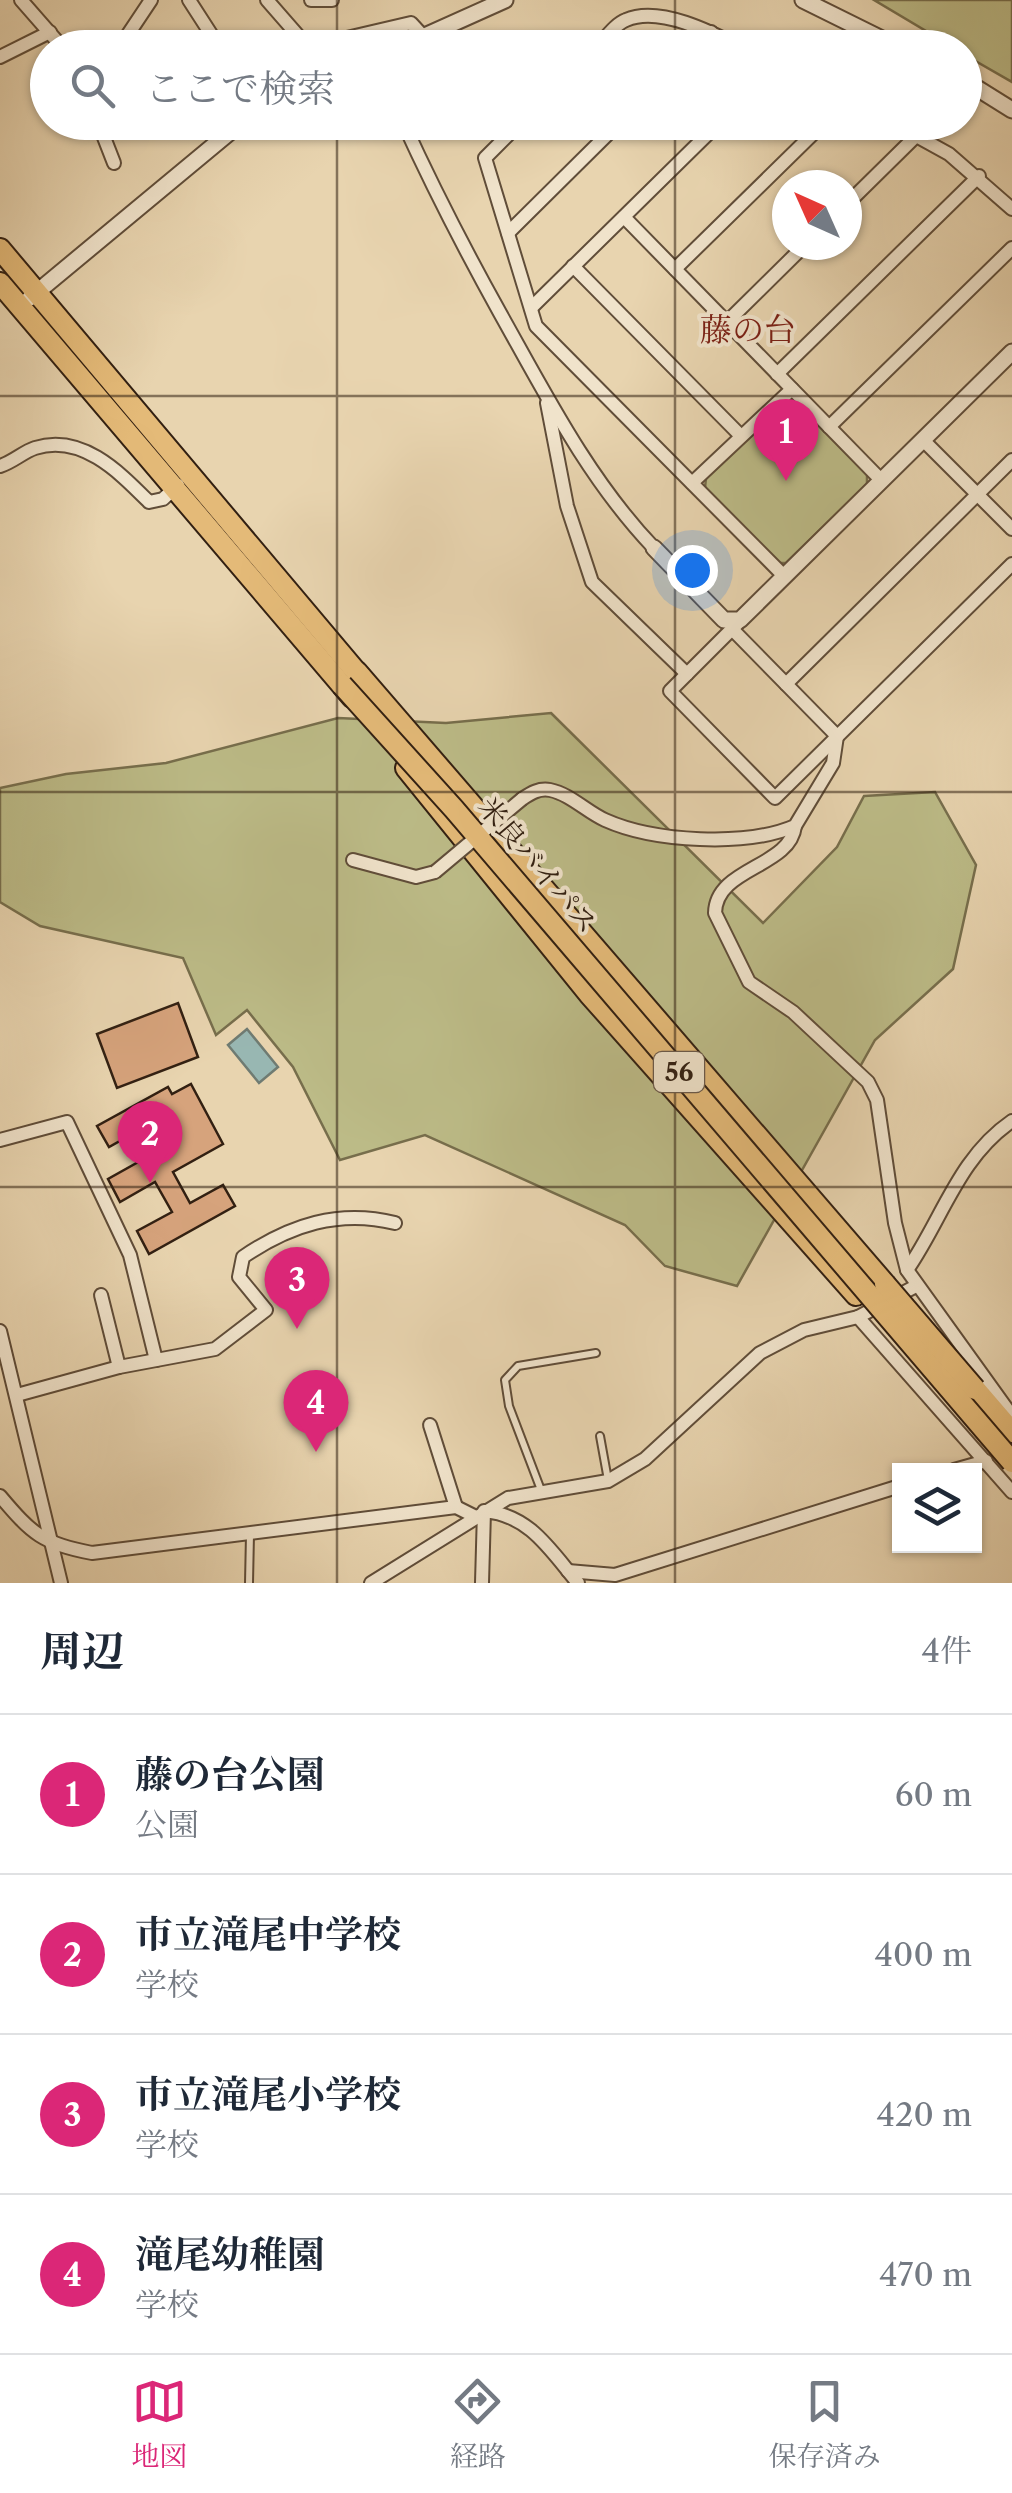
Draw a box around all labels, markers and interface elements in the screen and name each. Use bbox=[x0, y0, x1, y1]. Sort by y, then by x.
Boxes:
search box bbox=[30, 30, 982, 140]
icon: search bbox=[65, 58, 120, 113]
text: ここで検索 bbox=[145, 65, 335, 112]
north arrow bbox=[772, 170, 862, 260]
district label: 藤の台 bbox=[700, 310, 796, 349]
pin: 1 bbox=[754, 398, 818, 481]
your location bbox=[667, 545, 718, 596]
street label: 米良バイパス bbox=[471, 790, 605, 940]
road number: 56 bbox=[654, 1052, 704, 1092]
pin: 2 bbox=[118, 1100, 182, 1183]
pin: 3 bbox=[264, 1246, 330, 1329]
pin: 4 bbox=[284, 1370, 348, 1452]
map controls bbox=[892, 1463, 982, 1553]
button: layers bbox=[892, 1463, 982, 1553]
text: 周辺 bbox=[40, 1625, 124, 1677]
text: 4件 bbox=[922, 1631, 972, 1670]
text: 藤の台公園 bbox=[135, 1751, 325, 1798]
text: 1 bbox=[65, 1775, 80, 1814]
text: 60 m bbox=[895, 1775, 972, 1814]
text: 公園 bbox=[135, 1805, 199, 1844]
text: 市立滝尾中学校 bbox=[135, 1911, 401, 1958]
text: 2 bbox=[63, 1935, 82, 1974]
text: 400 m bbox=[875, 1935, 972, 1974]
text: 学校 bbox=[135, 1965, 199, 2004]
text: 市立滝尾小学校 bbox=[135, 2071, 401, 2118]
text: 3 bbox=[63, 2095, 82, 2134]
text: 420 m bbox=[876, 2095, 972, 2134]
text: 学校 bbox=[135, 2125, 199, 2164]
text: 滝尾幼稚園 bbox=[135, 2231, 325, 2278]
text: 4 bbox=[63, 2255, 82, 2294]
text: 470 m bbox=[879, 2255, 972, 2294]
text: 学校 bbox=[135, 2285, 199, 2324]
tab: 地図 bbox=[131, 2374, 187, 2474]
tab: 経路 bbox=[450, 2374, 506, 2474]
tab: 保存済み bbox=[769, 2374, 881, 2474]

